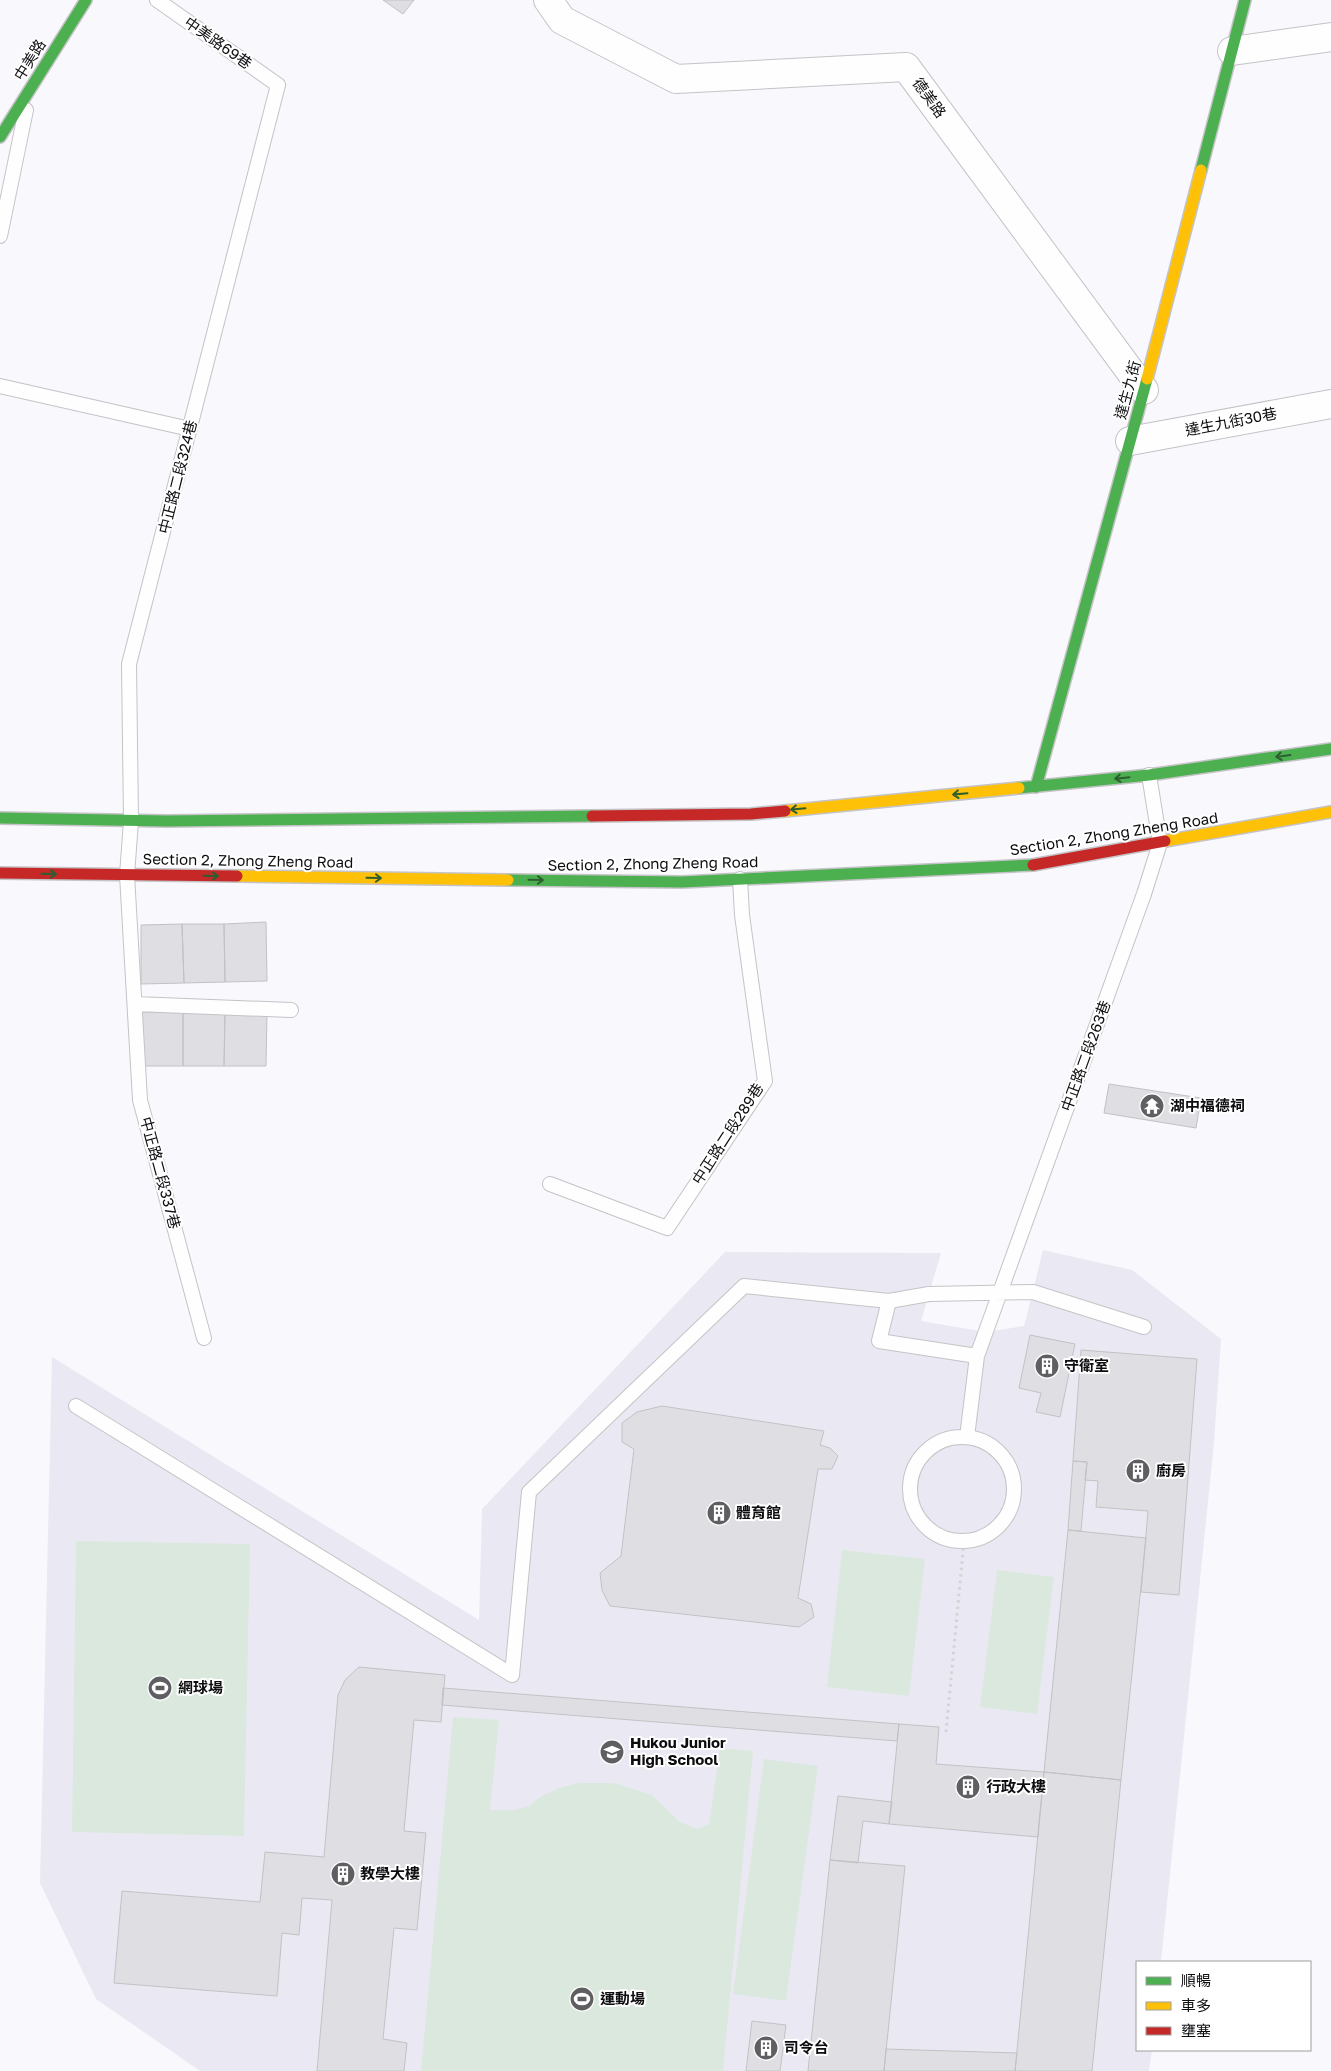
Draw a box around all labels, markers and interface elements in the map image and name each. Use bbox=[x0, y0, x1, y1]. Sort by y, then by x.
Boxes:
street label: 中美路69巷 bbox=[181, 12, 256, 72]
street label: 中美路 bbox=[10, 36, 49, 83]
street label: 德美路 bbox=[909, 74, 950, 121]
street label: 達生九街 bbox=[1111, 358, 1143, 421]
street label: 達生九街30巷 bbox=[1183, 403, 1278, 439]
street label: 中正路二段324巷 bbox=[154, 418, 200, 536]
one-way arrow bbox=[1275, 751, 1291, 761]
one-way arrow bbox=[1114, 773, 1130, 783]
one-way arrow bbox=[952, 789, 968, 799]
one-way arrow bbox=[791, 805, 807, 814]
street label: Section 2, Zhong Zheng Road bbox=[1008, 808, 1219, 858]
street label: Section 2, Zhong Zheng Road bbox=[143, 849, 354, 871]
street label: Section 2, Zhong Zheng Road bbox=[547, 852, 758, 874]
one-way arrow bbox=[40, 869, 56, 879]
one-way arrow bbox=[202, 871, 219, 881]
one-way arrow bbox=[365, 873, 381, 883]
one-way arrow bbox=[528, 875, 544, 885]
street label: 中正路二段263巷 bbox=[1057, 998, 1113, 1114]
street label: 中正路二段289巷 bbox=[688, 1080, 767, 1187]
temple icon: 湖中福德祠 bbox=[1139, 1093, 1165, 1119]
place label: 湖中福德祠 bbox=[1170, 1096, 1245, 1114]
street label: 中正路二段337巷 bbox=[137, 1115, 185, 1231]
building icon: 守衛室 bbox=[1034, 1353, 1060, 1379]
place label: 守衛室 bbox=[1064, 1356, 1109, 1374]
building icon: 廚房 bbox=[1125, 1458, 1151, 1484]
place label: 廚房 bbox=[1156, 1461, 1186, 1479]
building icon: 體育館 bbox=[706, 1500, 732, 1526]
place label: 體育館 bbox=[736, 1503, 781, 1521]
sports icon: 網球場 bbox=[147, 1675, 173, 1701]
place label: 網球場 bbox=[178, 1678, 223, 1696]
place label: Hukou Junior High School bbox=[630, 1733, 726, 1768]
school or university icon: Hukou Junior High School bbox=[599, 1739, 625, 1765]
building icon: 行政大樓 bbox=[955, 1774, 981, 1800]
place label: 行政大樓 bbox=[986, 1777, 1046, 1795]
building icon: 教學大樓 bbox=[330, 1861, 356, 1887]
place label: 教學大樓 bbox=[360, 1864, 420, 1882]
legend bbox=[1136, 1961, 1311, 2051]
text: 順暢 bbox=[1181, 1971, 1211, 1989]
sports icon: 運動場 bbox=[569, 1986, 595, 2012]
place label: 運動場 bbox=[600, 1989, 645, 2007]
text: 車多 bbox=[1181, 1996, 1211, 2014]
text: 壅塞 bbox=[1181, 2021, 1211, 2039]
building icon: 司令台 bbox=[753, 2035, 779, 2061]
place label: 司令台 bbox=[784, 2038, 829, 2056]

